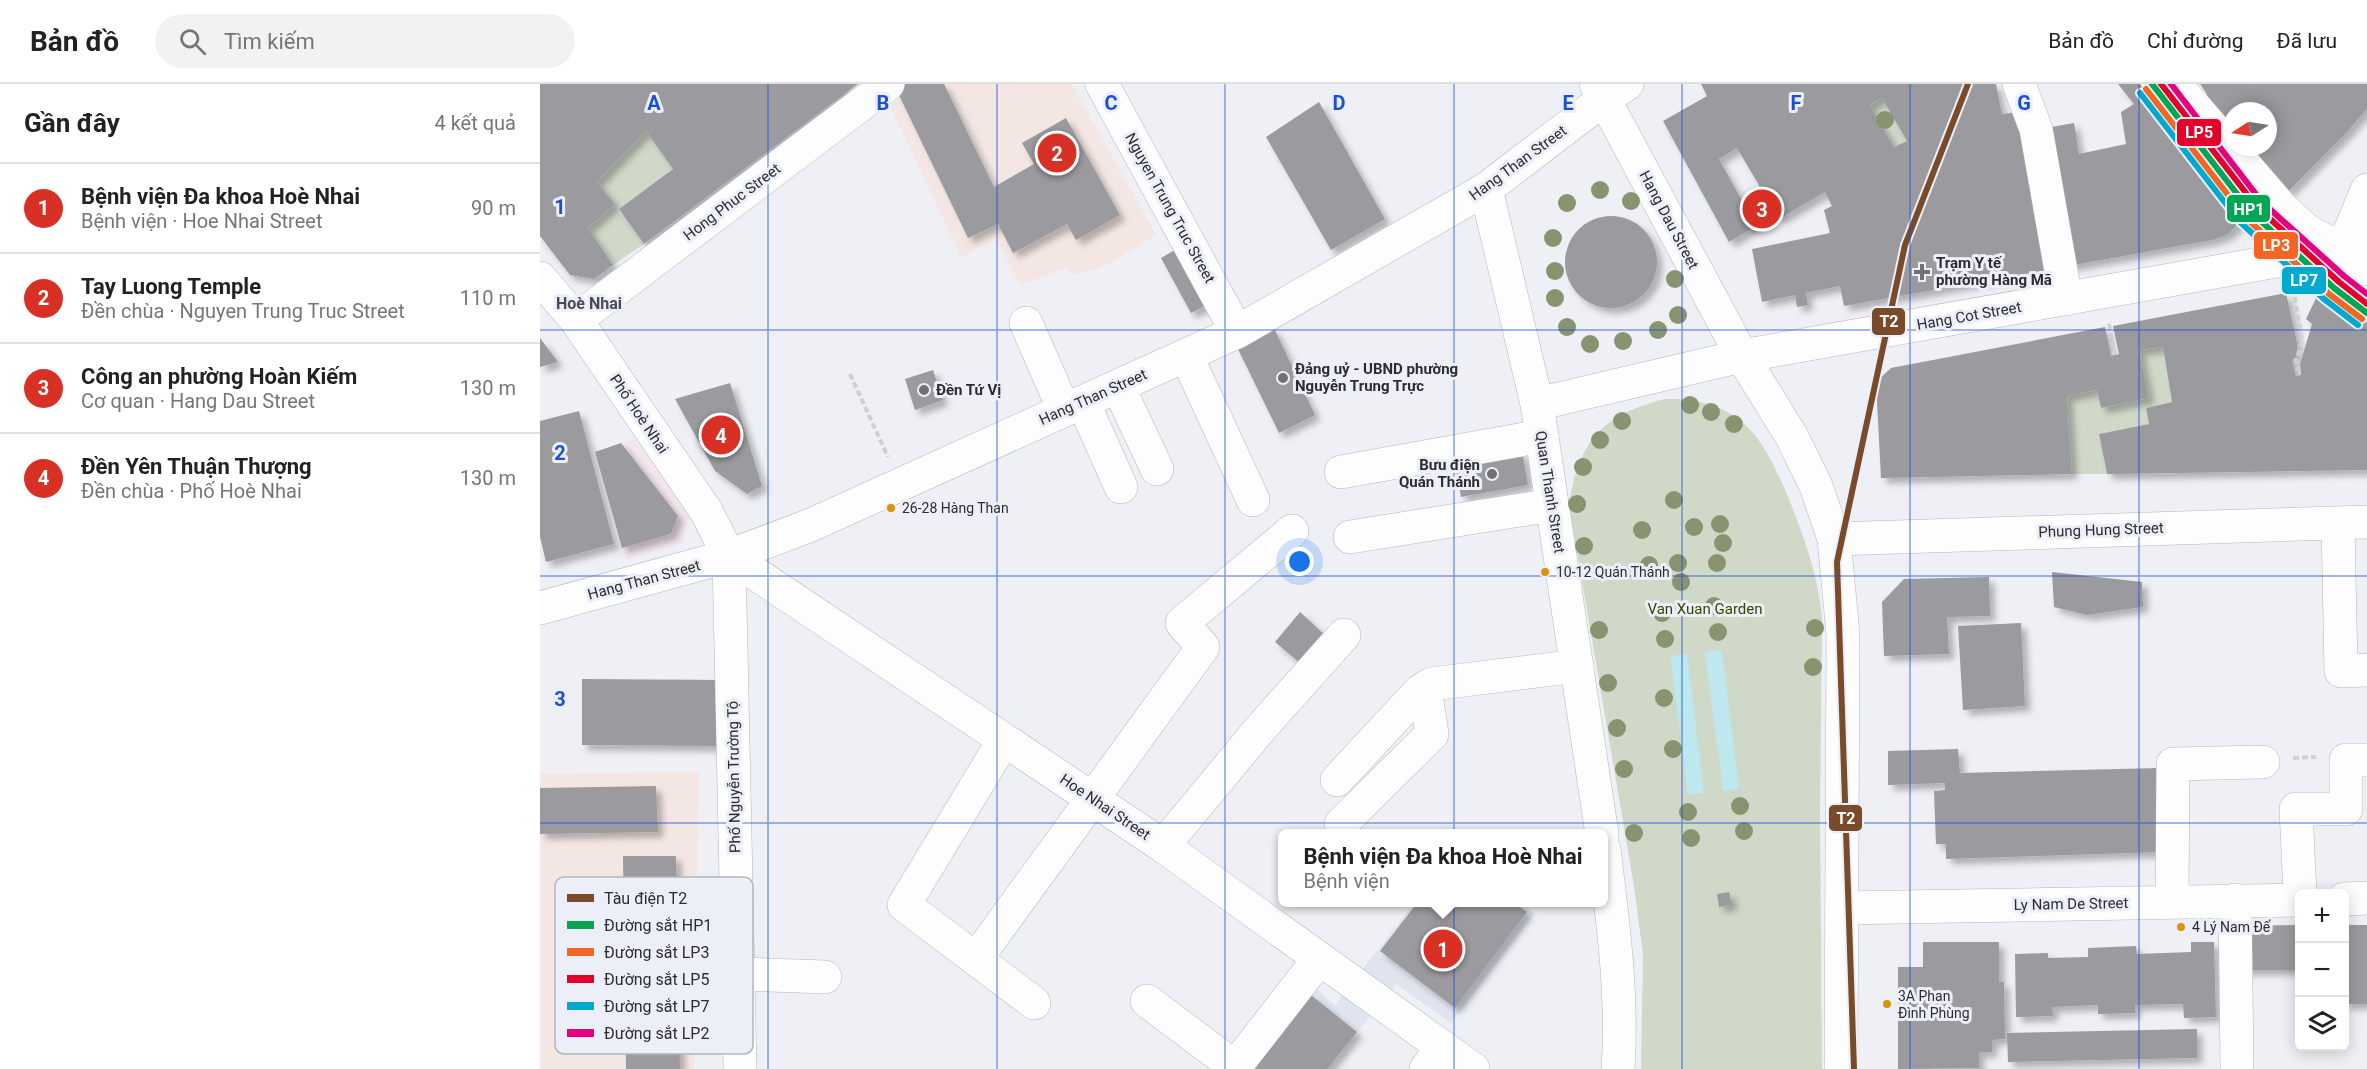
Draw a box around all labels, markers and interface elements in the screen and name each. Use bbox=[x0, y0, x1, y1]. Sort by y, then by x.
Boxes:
search box bbox=[155, 14, 575, 68]
text: Bản đồ bbox=[30, 25, 119, 58]
icon: search bbox=[176, 25, 209, 58]
text: Tìm kiếm bbox=[224, 29, 315, 54]
text: Bản đồ bbox=[2048, 29, 2114, 53]
text: Chỉ đường bbox=[2147, 29, 2244, 53]
text: Đã lưu bbox=[2277, 29, 2337, 53]
text: A bbox=[647, 91, 661, 115]
text: B bbox=[877, 91, 889, 115]
text: C bbox=[1104, 91, 1118, 115]
text: D bbox=[1333, 91, 1346, 115]
text: E bbox=[1562, 91, 1574, 115]
text: F bbox=[1791, 91, 1802, 115]
text: G bbox=[2017, 91, 2031, 115]
north arrow bbox=[2223, 102, 2277, 156]
text: Gần đây bbox=[24, 108, 120, 138]
text: 4 kết quả bbox=[434, 111, 516, 135]
line badge: LP5 bbox=[2176, 118, 2222, 147]
street label: Hang Than Street bbox=[1466, 122, 1570, 204]
text: LP5 bbox=[2185, 123, 2213, 142]
pin: 2 bbox=[1038, 130, 1076, 176]
street label: Nguyen Trung Truc Street bbox=[1121, 130, 1219, 286]
street label: Hong Phuc Street bbox=[680, 160, 784, 244]
street label: Hang Dau Street bbox=[1636, 168, 1703, 272]
text: Bệnh viện Đa khoa Hoè Nhai bbox=[81, 184, 360, 209]
pin: 3 bbox=[1742, 186, 1782, 232]
line badge: HP1 bbox=[2226, 194, 2271, 223]
text: 1 bbox=[554, 195, 566, 219]
text: 1 bbox=[38, 196, 49, 220]
text: 90 m bbox=[471, 196, 516, 220]
text: HP1 bbox=[2234, 200, 2264, 219]
text: Bệnh viện · Hoe Nhai Street bbox=[81, 209, 322, 233]
line badge: LP3 bbox=[2253, 231, 2299, 260]
text: LP3 bbox=[2262, 236, 2290, 255]
place label: Trạm Y tế phường Hàng Mã bbox=[1936, 254, 2052, 289]
marker: Trạm Y tế phường Hàng Mã bbox=[1913, 263, 1931, 281]
line badge: LP7 bbox=[2281, 266, 2327, 295]
text: LP7 bbox=[2290, 271, 2318, 290]
text: Tay Luong Temple bbox=[81, 274, 261, 299]
text: 2 bbox=[38, 286, 49, 310]
text: 110 m bbox=[460, 286, 516, 310]
district label: Hoè Nhai bbox=[556, 294, 622, 313]
street label: Hang Cot Street bbox=[1915, 298, 2023, 334]
text: Đền chùa · Nguyen Trung Truc Street bbox=[81, 299, 405, 323]
line badge: T2 bbox=[1871, 307, 1906, 336]
text: T2 bbox=[1879, 312, 1899, 331]
place label: Đảng uỷ - UBND phường Nguyễn Trung Trực bbox=[1295, 360, 1458, 395]
text: Công an phường Hoàn Kiếm bbox=[81, 364, 357, 389]
street label: Hang Than Street bbox=[1036, 365, 1150, 429]
street label: Phố Hoè Nhai bbox=[606, 371, 672, 457]
marker: Đảng uỷ - UBND phường Nguyễn Trung Trực bbox=[1276, 371, 1290, 385]
text: 3 bbox=[38, 376, 49, 400]
text: 130 m bbox=[460, 376, 516, 400]
place label: Đền Tứ Vị bbox=[936, 381, 1001, 399]
marker: Đền Tứ Vị bbox=[917, 383, 931, 397]
text: Cơ quan · Hang Dau Street bbox=[81, 389, 315, 413]
pin: 4 bbox=[702, 412, 741, 458]
street label: Quan Thanh Street bbox=[1531, 430, 1569, 555]
text: 2 bbox=[554, 441, 566, 465]
text: Đền Yên Thuận Thượng bbox=[81, 454, 312, 479]
place label: Bưu điện Quán Thánh bbox=[1399, 456, 1480, 491]
text: 4 bbox=[38, 466, 49, 490]
text: 130 m bbox=[460, 466, 516, 490]
marker: Bưu điện Quán Thánh bbox=[1485, 467, 1499, 481]
text: Đền chùa · Phố Hoè Nhai bbox=[81, 479, 302, 503]
place label: 26-28 Hàng Than bbox=[902, 500, 1009, 516]
marker: 26-28 Hàng Than bbox=[885, 502, 897, 514]
street label: Phung Hung Street bbox=[2038, 519, 2164, 541]
your location bbox=[1285, 547, 1314, 576]
street label: Hang Than Street bbox=[586, 556, 702, 604]
place label: 10-12 Quán Thánh bbox=[1556, 564, 1670, 580]
marker: 10-12 Quán Thánh bbox=[1539, 566, 1551, 578]
park label: Van Xuan Garden bbox=[1647, 600, 1763, 618]
text: 3 bbox=[554, 687, 566, 711]
street label: Phố Nguyễn Trường Tộ bbox=[724, 701, 744, 853]
street label: Hoe Nhai Street bbox=[1056, 770, 1154, 844]
line badge: T2 bbox=[1828, 804, 1863, 832]
text: T2 bbox=[1836, 809, 1856, 828]
popup bbox=[1278, 829, 1608, 907]
text: Bệnh viện Đa khoa Hoè Nhai bbox=[1303, 844, 1583, 869]
text: Bệnh viện bbox=[1303, 869, 1390, 893]
legend bbox=[555, 877, 753, 1054]
text: Tàu điện T2 bbox=[604, 889, 687, 908]
map controls bbox=[2295, 889, 2349, 1051]
button: + bbox=[2295, 889, 2349, 943]
street label: Ly Nam De Street bbox=[2013, 894, 2129, 914]
text: Đường sắt HP1 bbox=[604, 916, 712, 935]
place label: 4 Lý Nam Đế bbox=[2192, 919, 2272, 935]
marker: 4 Lý Nam Đế bbox=[2175, 921, 2187, 933]
pin: 1 bbox=[1424, 926, 1462, 972]
text: Đường sắt LP3 bbox=[604, 943, 709, 962]
button: − bbox=[2295, 943, 2349, 997]
text: Đường sắt LP5 bbox=[604, 970, 709, 989]
place label: 3A Phan Đình Phùng bbox=[1898, 988, 1970, 1021]
text: Đường sắt LP7 bbox=[604, 997, 709, 1016]
button: layers bbox=[2295, 997, 2349, 1051]
marker: 3A Phan Đình Phùng bbox=[1881, 998, 1893, 1010]
text: Đường sắt LP2 bbox=[604, 1024, 709, 1043]

